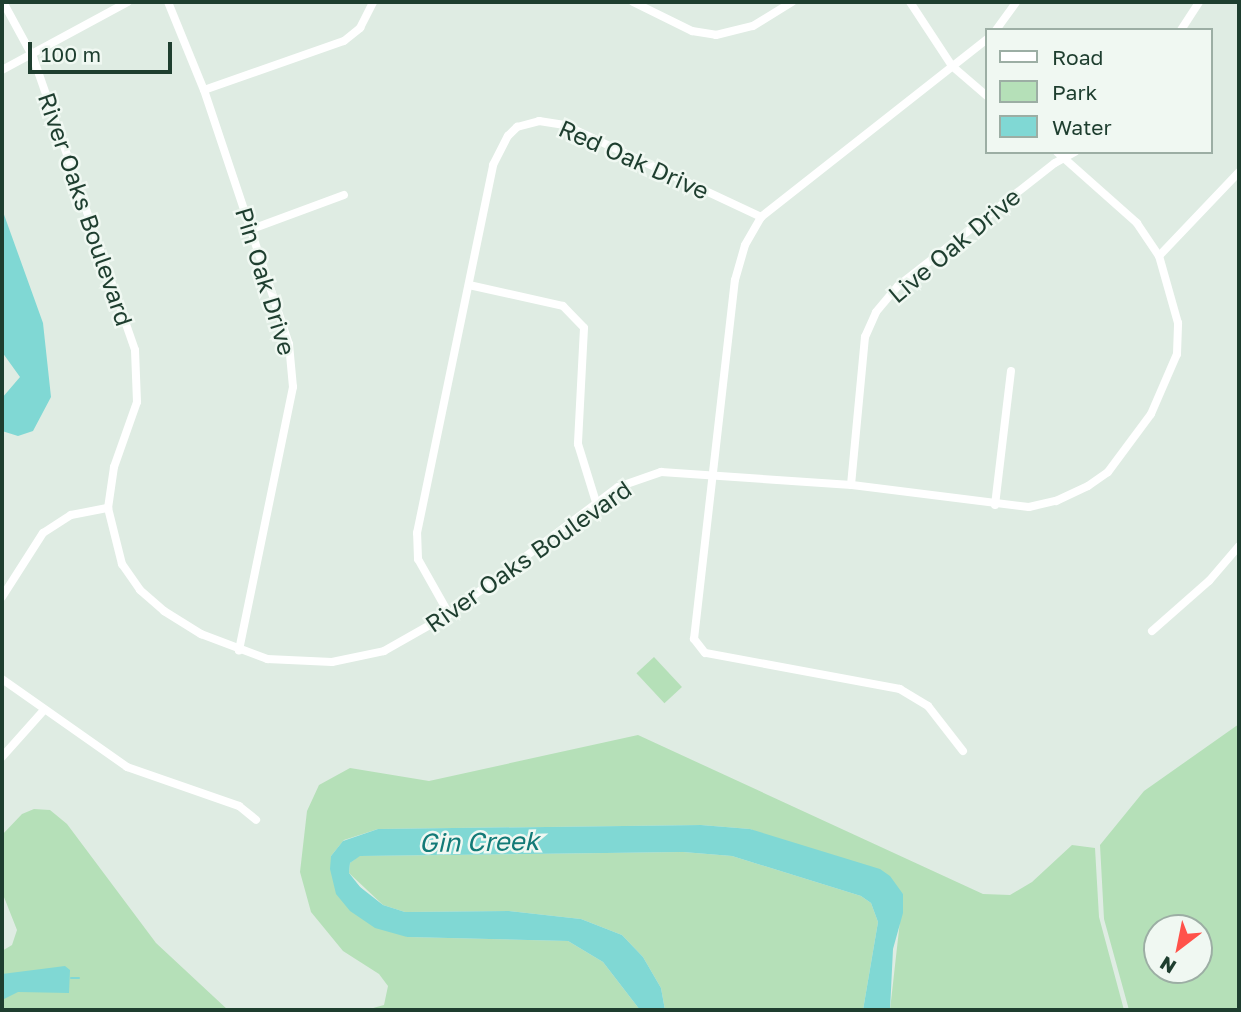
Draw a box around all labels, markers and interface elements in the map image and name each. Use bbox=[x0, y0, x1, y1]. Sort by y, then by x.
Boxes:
scale bar bbox=[32, 28, 175, 72]
legend bbox=[986, 28, 1213, 154]
text: 100 m bbox=[41, 41, 101, 67]
text: Road bbox=[1052, 44, 1103, 70]
text: Park bbox=[1052, 79, 1097, 105]
street label: River Oaks Boulevard bbox=[33, 89, 139, 329]
street label: Red Oak Drive bbox=[555, 113, 713, 205]
text: Water bbox=[1052, 114, 1112, 140]
street label: Live Oak Drive bbox=[882, 181, 1026, 309]
street label: Pin Oak Drive bbox=[230, 204, 302, 358]
street label: River Oaks Boulevard bbox=[420, 474, 636, 638]
water label: Gin Creek bbox=[419, 825, 539, 859]
north arrow bbox=[1143, 914, 1213, 984]
text: N bbox=[1155, 952, 1180, 979]

